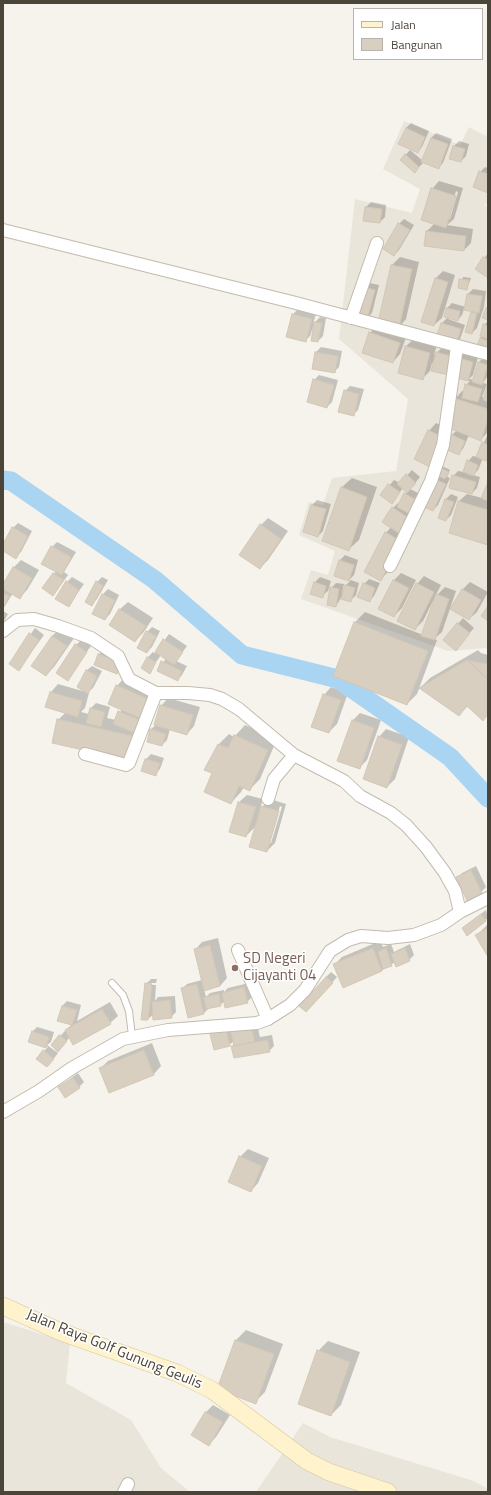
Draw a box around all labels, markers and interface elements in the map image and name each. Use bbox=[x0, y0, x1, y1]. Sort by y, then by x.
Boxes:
legend bbox=[353, 8, 483, 60]
text: Jalan bbox=[391, 15, 416, 34]
text: Bangunan bbox=[391, 35, 442, 54]
place label: SD Negeri Cijayanti 04 bbox=[243, 950, 316, 985]
marker: SD Negeri Cijayanti 04 bbox=[230, 963, 240, 973]
street label: Jalan Raya Golf Gunung Geulis bbox=[23, 1306, 205, 1394]

